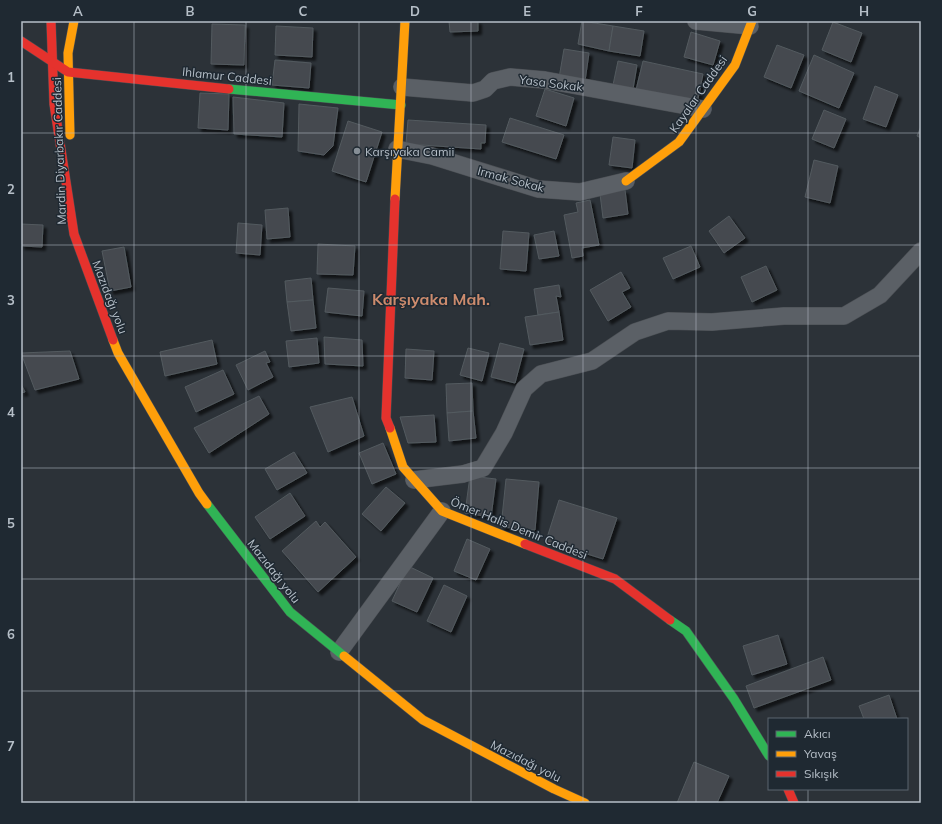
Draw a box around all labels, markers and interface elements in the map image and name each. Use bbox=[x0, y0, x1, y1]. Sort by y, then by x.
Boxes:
text: A bbox=[73, 3, 83, 19]
text: B bbox=[186, 3, 195, 19]
text: C bbox=[299, 3, 308, 19]
text: D bbox=[410, 3, 420, 19]
text: E bbox=[523, 3, 531, 19]
text: F bbox=[635, 3, 643, 19]
text: G bbox=[747, 3, 757, 19]
text: H bbox=[859, 3, 869, 19]
street label: Kayalar Caddesi bbox=[666, 52, 730, 135]
street label: Ihlamur Caddesi bbox=[181, 64, 273, 88]
text: 1 bbox=[7, 69, 15, 85]
street label: Yasa Sokak bbox=[517, 72, 584, 94]
street label: Mardin Diyarbakır Caddesi bbox=[49, 77, 69, 225]
place label: Karşıyaka Camii bbox=[365, 144, 454, 159]
marker: Karşıyaka Camii bbox=[352, 146, 362, 156]
street label: Irmak Sokak bbox=[476, 163, 547, 195]
text: 2 bbox=[7, 181, 15, 197]
street label: Mazıdağı yolu bbox=[89, 258, 131, 336]
district label: Karşıyaka Mah. bbox=[372, 289, 490, 309]
text: 3 bbox=[7, 292, 15, 308]
text: 4 bbox=[7, 404, 15, 420]
street label: Ömer Halis Demir Caddesi bbox=[448, 494, 590, 562]
text: 5 bbox=[7, 515, 15, 531]
street label: Mazıdağı yolu bbox=[244, 536, 304, 606]
text: 6 bbox=[7, 626, 15, 642]
legend bbox=[768, 718, 908, 790]
text: Akıcı bbox=[804, 726, 831, 741]
street label: Mazıdağı yolu bbox=[488, 737, 564, 785]
text: 7 bbox=[7, 738, 15, 754]
text: Yavaş bbox=[803, 746, 837, 761]
text: Sıkışık bbox=[804, 766, 839, 781]

